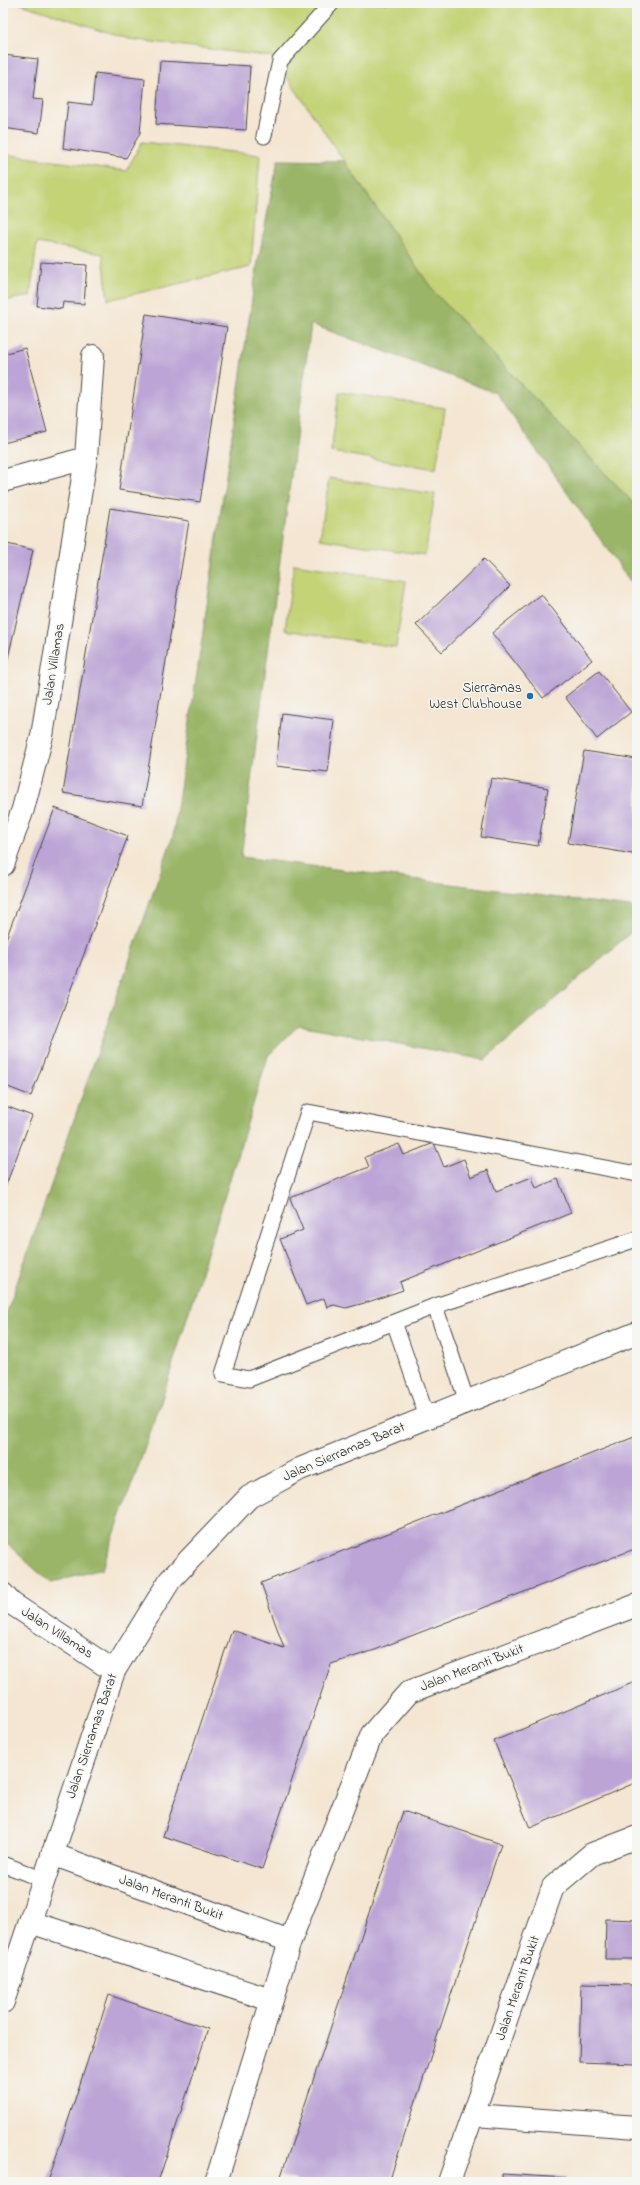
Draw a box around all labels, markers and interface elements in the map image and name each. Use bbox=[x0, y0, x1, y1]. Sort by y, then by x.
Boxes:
street label: Jalan Villamas bbox=[37, 622, 71, 706]
place label: Sierramas West Clubhouse bbox=[429, 678, 523, 715]
marker: Sierramas West Clubhouse bbox=[525, 691, 535, 701]
street label: Jalan Sierramas Barat bbox=[279, 1417, 409, 1487]
street label: Jalan Villamas bbox=[17, 1602, 97, 1664]
street label: Jalan Meranti Bukit bbox=[417, 1638, 527, 1697]
street label: Jalan Sierramas Barat bbox=[61, 1670, 123, 1802]
street label: Jalan Meranti Bukit bbox=[116, 1869, 226, 1927]
street label: Jalan Meranti Bukit bbox=[490, 1932, 546, 2043]

